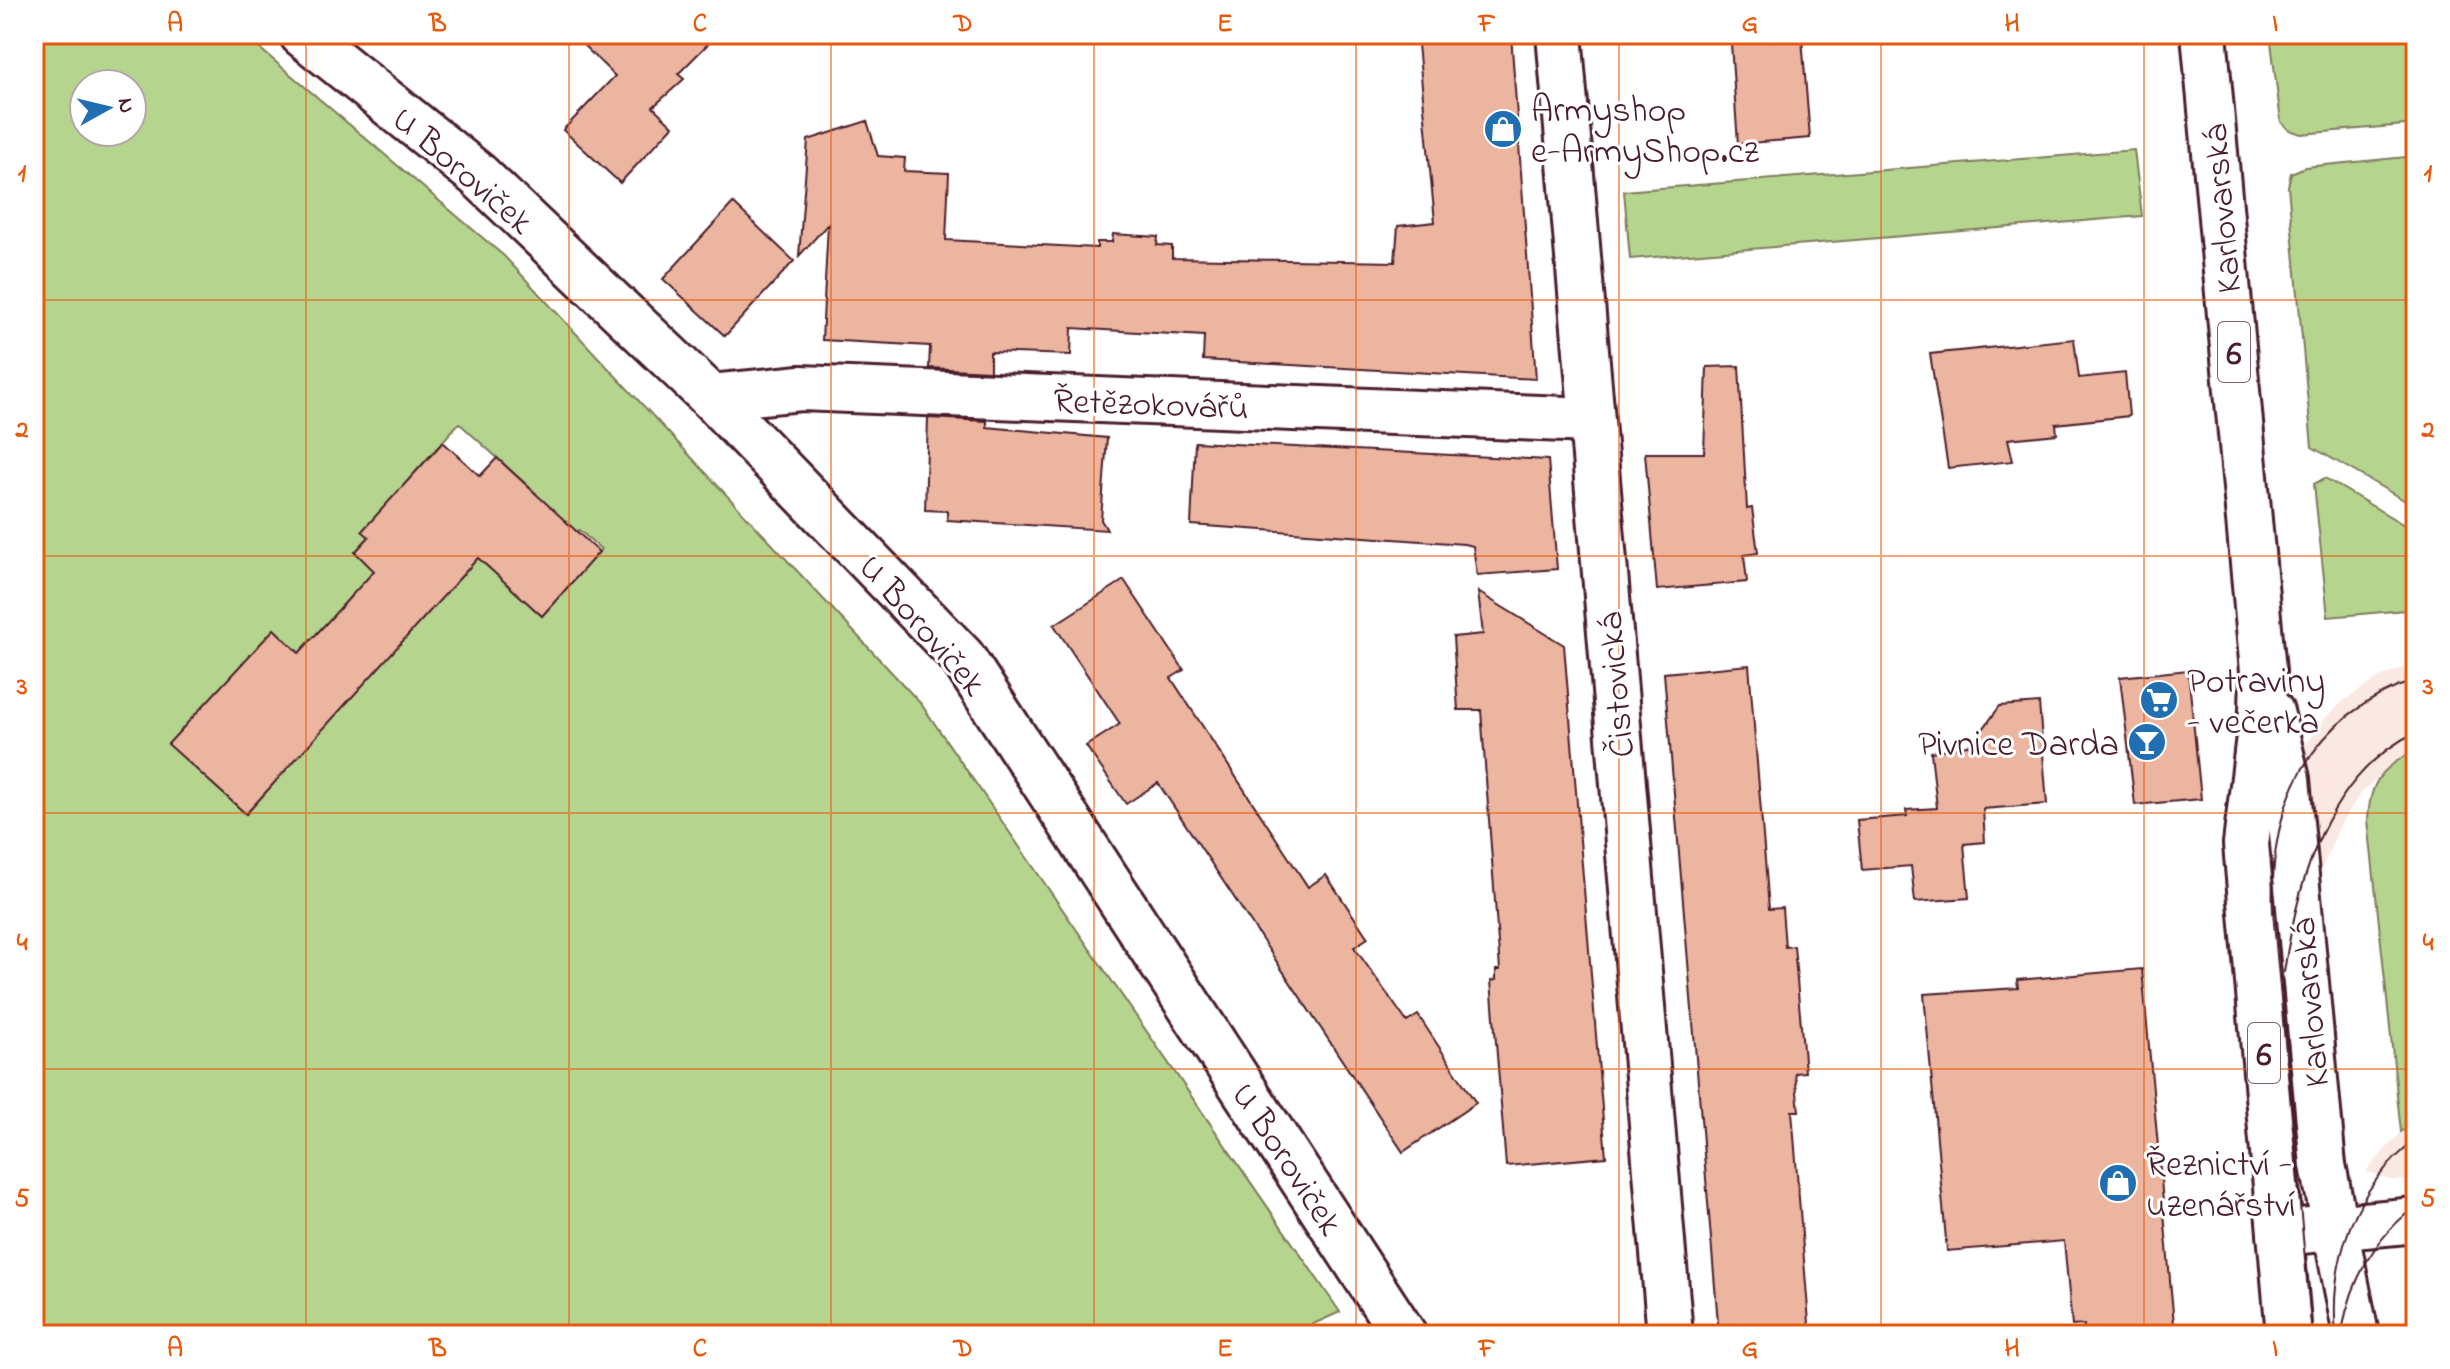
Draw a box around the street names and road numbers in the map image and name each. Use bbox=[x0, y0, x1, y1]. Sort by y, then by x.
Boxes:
street label: U Boroviček bbox=[378, 96, 544, 249]
street label: Karlovarská bbox=[2191, 122, 2258, 295]
road number: 6 bbox=[2218, 322, 2250, 382]
street label: Řetězokovářů bbox=[1052, 377, 1249, 436]
street label: U Boroviček bbox=[844, 544, 997, 710]
street label: Čistovická bbox=[1586, 610, 1651, 760]
street label: Karlovarská bbox=[2279, 916, 2346, 1089]
road number: 6 bbox=[2248, 1023, 2280, 1083]
street label: U Boroviček bbox=[1216, 1074, 1355, 1248]

